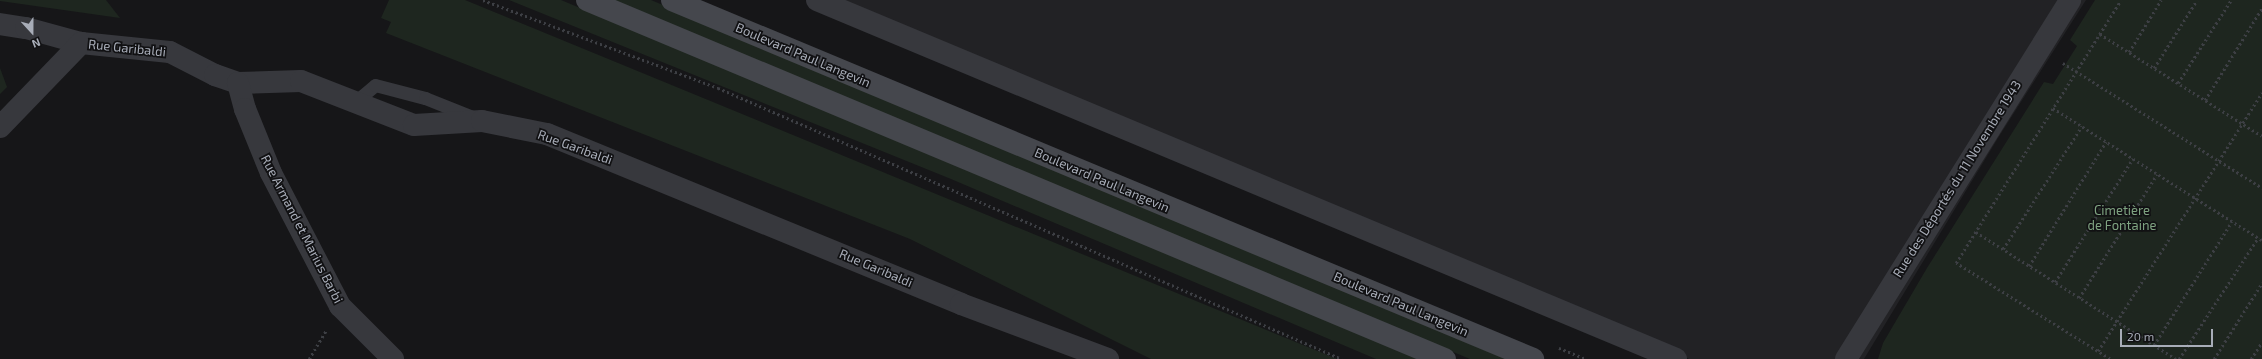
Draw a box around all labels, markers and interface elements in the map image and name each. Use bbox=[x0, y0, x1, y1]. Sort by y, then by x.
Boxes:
north arrow bbox=[12, 12, 52, 52]
street label: Boulevard Paul Langevin bbox=[733, 19, 873, 91]
text: N bbox=[30, 36, 43, 51]
street label: Rue Garibaldi bbox=[87, 36, 167, 60]
street label: Rue des Déportés du 11 Novembre 1943 bbox=[1890, 78, 2024, 280]
street label: Rue Garibaldi bbox=[536, 126, 614, 168]
street label: Boulevard Paul Langevin bbox=[1032, 144, 1172, 216]
street label: Rue Armand et Marius Barbi bbox=[258, 152, 346, 306]
park label: Cimetière de Fontaine bbox=[2088, 203, 2156, 234]
street label: Rue Garibaldi bbox=[837, 246, 915, 290]
street label: Boulevard Paul Langevin bbox=[1331, 268, 1471, 340]
scale bar bbox=[2122, 321, 2215, 347]
text: 20 m bbox=[2127, 329, 2154, 343]

